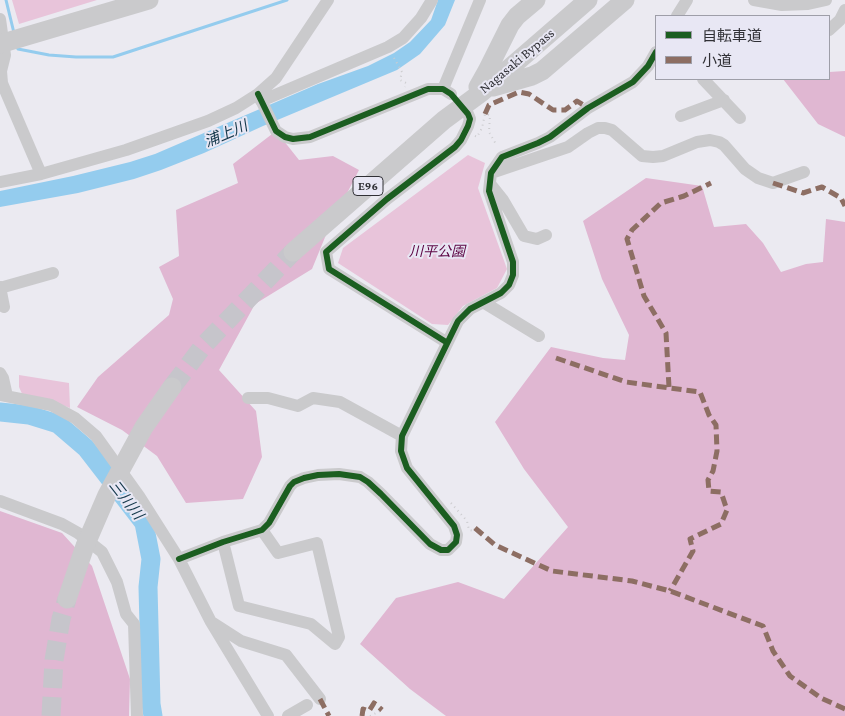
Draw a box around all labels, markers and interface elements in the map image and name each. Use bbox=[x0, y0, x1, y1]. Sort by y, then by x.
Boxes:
legend bbox=[655, 15, 830, 80]
street label: Nagasaki Bypass bbox=[476, 25, 558, 97]
text: 自転車道 bbox=[702, 28, 762, 44]
text: 小道 bbox=[702, 53, 732, 69]
water label: 浦上川 bbox=[202, 117, 250, 151]
road number: E96 bbox=[353, 177, 383, 196]
park label: 川平公園 bbox=[409, 244, 465, 260]
water label: 三川川 bbox=[105, 477, 147, 523]

